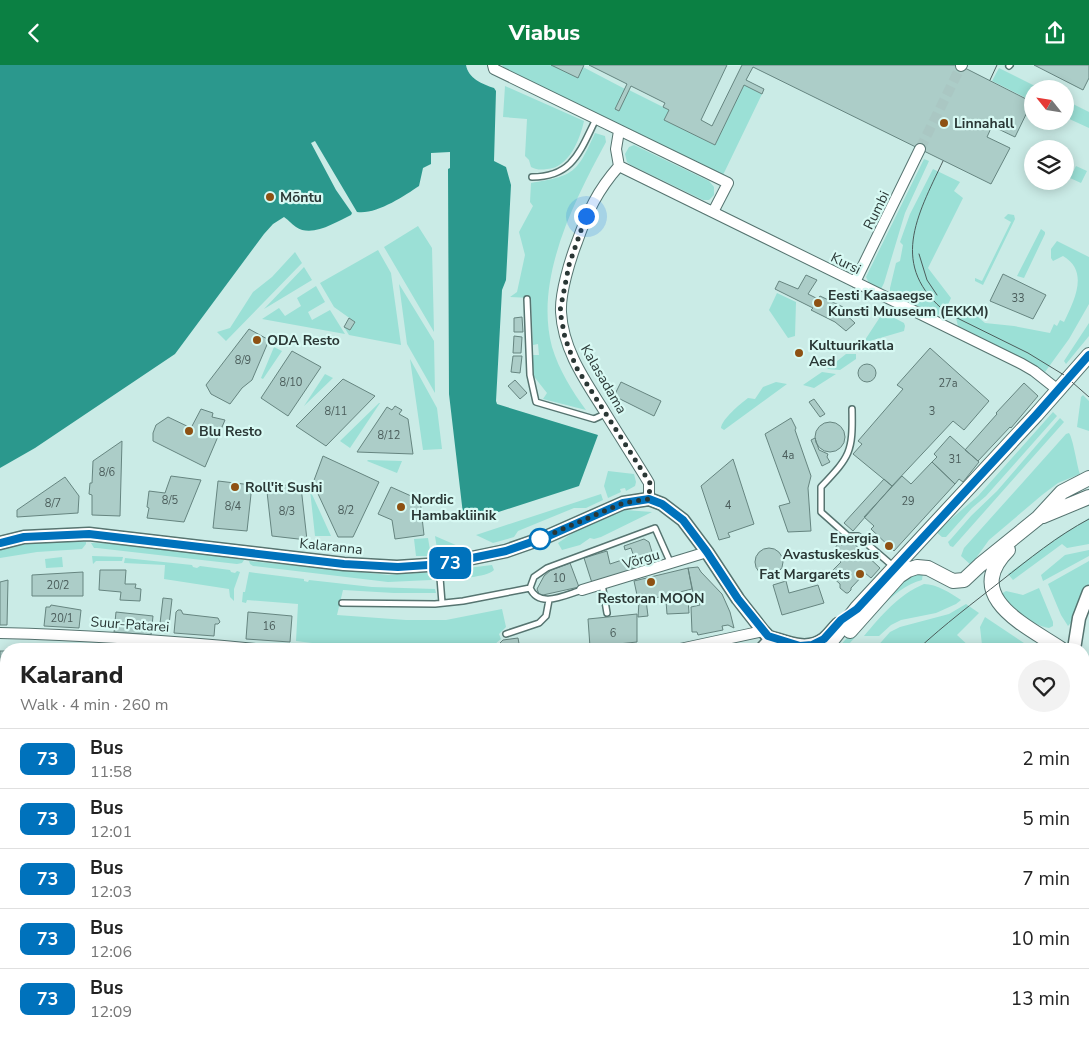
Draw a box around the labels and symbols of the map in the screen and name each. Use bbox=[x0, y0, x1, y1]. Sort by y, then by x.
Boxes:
north arrow bbox=[1024, 80, 1074, 130]
place label: Linnahall bbox=[954, 114, 1015, 133]
marker: Linnahall bbox=[938, 117, 950, 129]
place label: Mõntu bbox=[280, 188, 322, 207]
street label: Rumbi bbox=[859, 188, 894, 233]
marker: Mõntu bbox=[264, 191, 276, 203]
your location bbox=[574, 204, 599, 229]
street label: Kursi bbox=[828, 248, 864, 279]
place label: Eesti Kaasaegse Kunsti Muuseum (EKKM) bbox=[828, 286, 989, 321]
house number: 33 bbox=[1011, 291, 1025, 306]
marker: Eesti Kaasaegse Kunsti Muuseum (EKKM) bbox=[812, 297, 824, 309]
place label: ODA Resto bbox=[267, 331, 340, 350]
marker: ODA Resto bbox=[251, 334, 263, 346]
place label: Kultuurikatla Aed bbox=[809, 336, 894, 371]
street label: Kalasadama bbox=[576, 341, 631, 417]
marker: Kultuurikatla Aed bbox=[793, 347, 805, 359]
house number: 8/9 bbox=[235, 353, 251, 368]
house number: 8/10 bbox=[280, 375, 303, 390]
house number: 27a bbox=[938, 376, 958, 391]
house number: 8/11 bbox=[325, 404, 347, 419]
house number: 3 bbox=[929, 404, 935, 419]
place label: Blu Resto bbox=[199, 422, 262, 441]
marker: Blu Resto bbox=[183, 425, 195, 437]
house number: 8/12 bbox=[378, 428, 400, 443]
house number: 4a bbox=[782, 448, 794, 463]
house number: 31 bbox=[948, 452, 962, 467]
house number: 8/6 bbox=[99, 465, 116, 480]
place label: Roll'it Sushi bbox=[245, 478, 322, 497]
marker: Roll'it Sushi bbox=[229, 481, 241, 493]
place label: Nordic Hambakliinik bbox=[411, 490, 497, 525]
house number: 8/5 bbox=[162, 493, 179, 508]
house number: 29 bbox=[901, 494, 915, 509]
house number: 8/7 bbox=[45, 496, 61, 511]
house number: 4 bbox=[725, 498, 732, 513]
house number: 8/4 bbox=[225, 499, 242, 514]
marker: Nordic Hambakliinik bbox=[395, 501, 407, 513]
house number: 8/2 bbox=[338, 503, 354, 518]
house number: 8/3 bbox=[279, 504, 295, 519]
unlabelled marker bbox=[529, 528, 551, 550]
place label: Energia Avastuskeskus bbox=[783, 529, 879, 564]
street label: Kalaranna bbox=[298, 534, 363, 559]
marker: Energia Avastuskeskus bbox=[883, 540, 895, 552]
street label: Võrgu bbox=[619, 545, 662, 574]
line badge: 73 bbox=[428, 547, 472, 579]
place label: Fat Margarets bbox=[759, 565, 850, 584]
marker: Fat Margarets bbox=[854, 568, 866, 580]
house number: 10 bbox=[552, 571, 566, 586]
marker: Restoran MOON bbox=[645, 576, 657, 588]
house number: 20/2 bbox=[47, 578, 69, 593]
place label: Restoran MOON bbox=[598, 589, 704, 608]
house number: 20/1 bbox=[51, 611, 73, 626]
street label: Suur-Patarei bbox=[90, 612, 170, 637]
house number: 16 bbox=[262, 619, 276, 634]
house number: 6 bbox=[610, 626, 617, 641]

